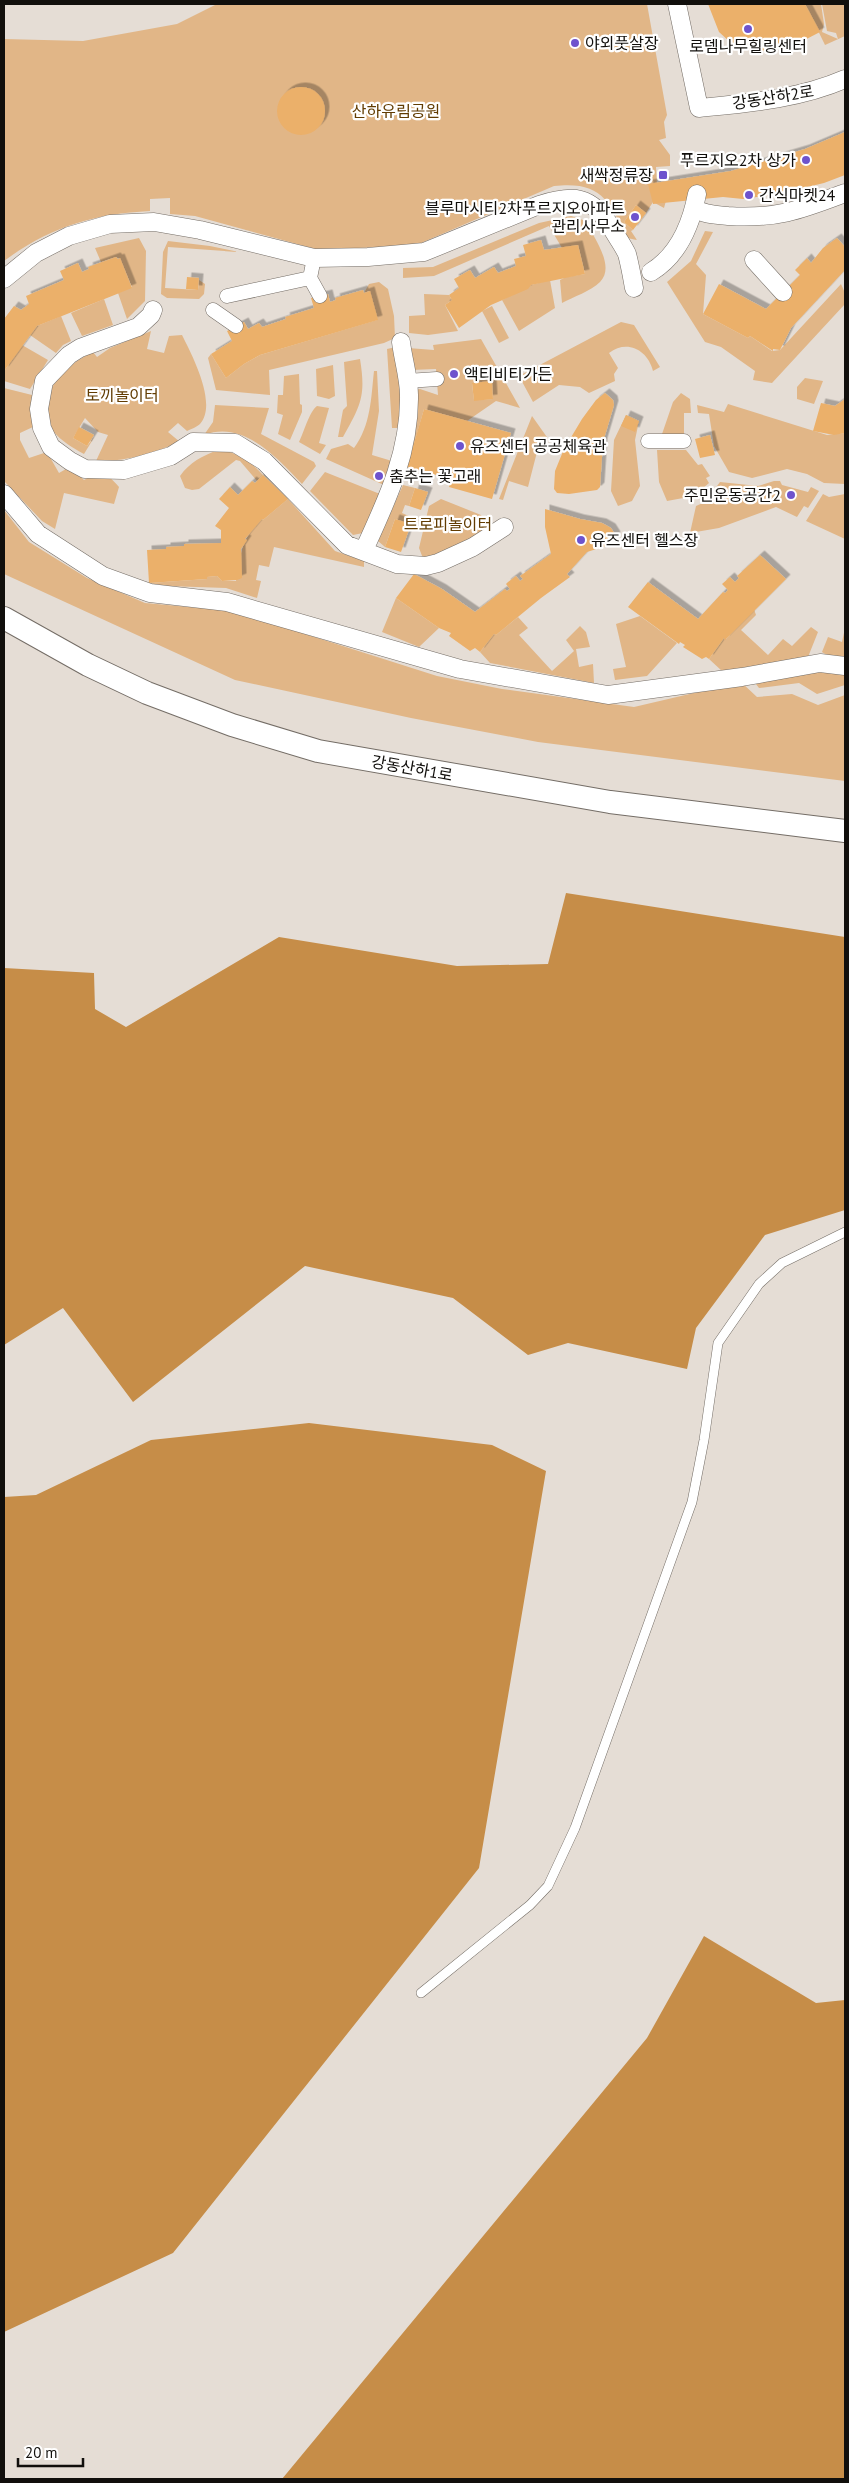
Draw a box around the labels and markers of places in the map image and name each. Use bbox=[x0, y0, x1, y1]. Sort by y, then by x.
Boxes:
marker: 로뎀나무힐링센터 bbox=[742, 23, 754, 35]
place label: 야외풋살장 bbox=[585, 33, 659, 53]
place label: 로뎀나무힐링센터 bbox=[689, 36, 807, 56]
marker: 야외풋살장 bbox=[569, 37, 581, 49]
place label: 푸르지오2차 상가 bbox=[680, 150, 796, 170]
marker: 푸르지오2차 상가 bbox=[800, 154, 812, 166]
place label: 새싹정류장 bbox=[579, 165, 653, 185]
marker: 새싹정류장 bbox=[657, 169, 669, 181]
place label: 간식마켓24 bbox=[759, 185, 836, 205]
marker: 간식마켓24 bbox=[743, 189, 755, 201]
place label: 블루마시티2차푸르지오아파트 관리사무소 bbox=[425, 198, 625, 236]
marker: 블루마시티2차푸르지오아파트 관리사무소 bbox=[629, 211, 641, 223]
place label: 액티비티가든 bbox=[464, 364, 552, 384]
marker: 액티비티가든 bbox=[448, 368, 460, 380]
place label: 유즈센터 공공체육관 bbox=[470, 436, 607, 456]
marker: 유즈센터 공공체육관 bbox=[454, 440, 466, 452]
place label: 춤추는 꽃고래 bbox=[389, 466, 482, 486]
marker: 춤추는 꽃고래 bbox=[373, 470, 385, 482]
place label: 주민운동공간2 bbox=[684, 485, 781, 505]
marker: 주민운동공간2 bbox=[785, 489, 797, 501]
place label: 유즈센터 헬스장 bbox=[591, 530, 699, 550]
marker: 유즈센터 헬스장 bbox=[575, 534, 587, 546]

